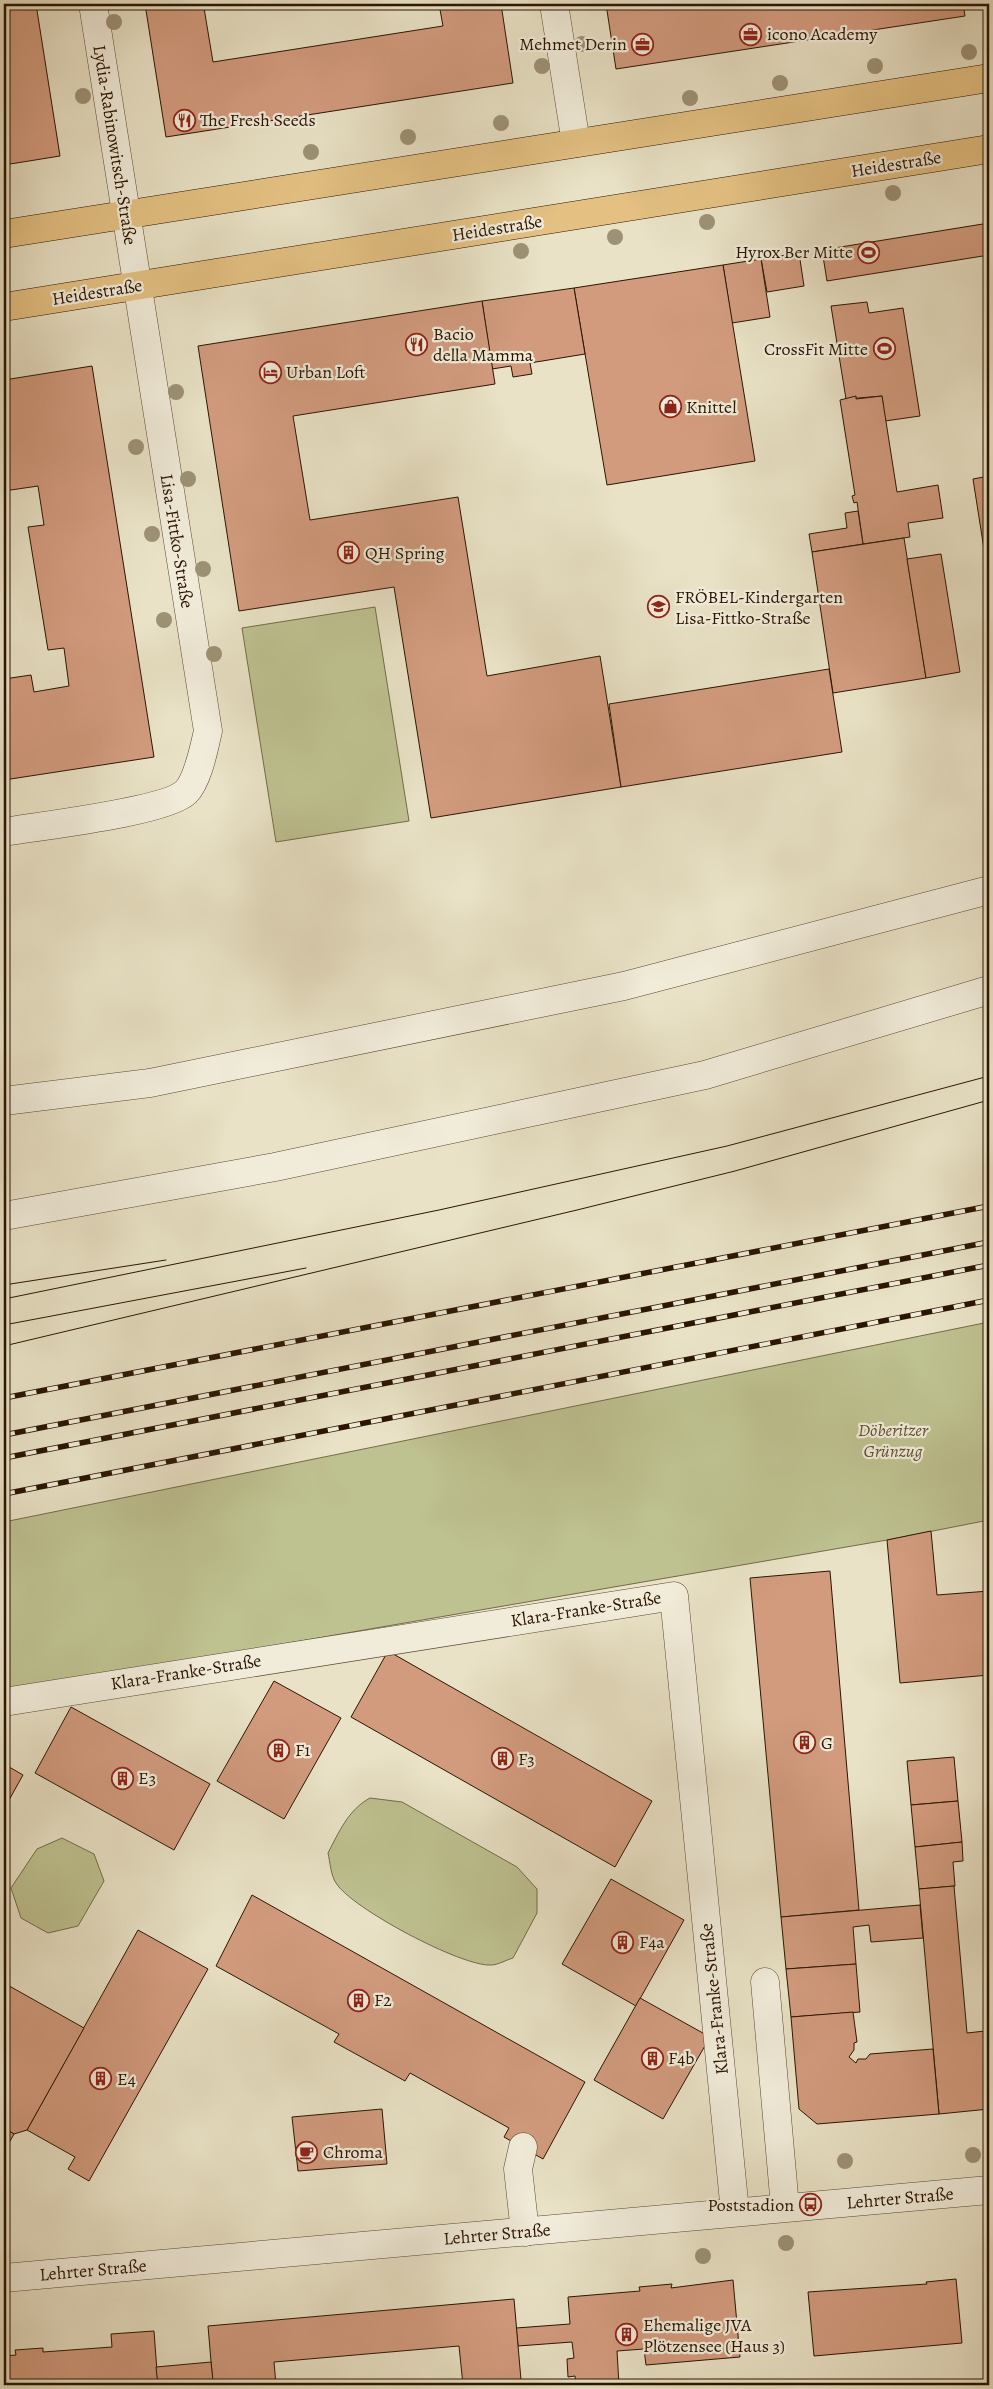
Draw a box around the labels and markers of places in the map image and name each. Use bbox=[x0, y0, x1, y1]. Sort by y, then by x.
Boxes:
office icon: icono Academy bbox=[739, 22, 763, 46]
place label: icono Academy bbox=[767, 22, 878, 46]
place label: Mehmet Derin bbox=[519, 32, 627, 56]
office icon: Mehmet Derin bbox=[631, 32, 655, 56]
restaurant icon: The Fresh Seeds bbox=[172, 108, 196, 132]
place label: The Fresh Seeds bbox=[200, 108, 316, 132]
place label: Hyrox Ber Mitte bbox=[735, 240, 853, 264]
sports icon: Hyrox Ber Mitte bbox=[857, 240, 881, 264]
place label: Bacio della Mamma bbox=[433, 322, 534, 367]
restaurant icon: Bacio della Mamma bbox=[405, 332, 429, 356]
place label: CrossFit Mitte bbox=[764, 337, 868, 361]
sports icon: CrossFit Mitte bbox=[872, 337, 896, 361]
hotel icon: Urban Loft bbox=[258, 360, 282, 384]
place label: Urban Loft bbox=[286, 360, 366, 384]
shop icon: Knittel bbox=[658, 395, 682, 419]
place label: Knittel bbox=[686, 395, 737, 419]
building icon: QH Spring bbox=[337, 541, 361, 565]
place label: QH Spring bbox=[365, 541, 445, 565]
place label: FRÖBEL-Kindergarten Lisa-Fittko-Straße bbox=[675, 585, 843, 630]
school or university icon: FRÖBEL-Kindergarten Lisa-Fittko-Straße bbox=[647, 595, 671, 619]
building icon: G bbox=[793, 1731, 817, 1755]
place label: G bbox=[821, 1731, 833, 1755]
building icon: F1 bbox=[267, 1738, 291, 1762]
place label: F1 bbox=[295, 1738, 310, 1762]
building icon: F3 bbox=[490, 1747, 514, 1771]
place label: F3 bbox=[518, 1747, 535, 1771]
building icon: E3 bbox=[110, 1766, 134, 1790]
place label: E3 bbox=[138, 1766, 156, 1790]
building icon: F4a bbox=[611, 1930, 635, 1954]
place label: F4a bbox=[639, 1930, 665, 1954]
building icon: F2 bbox=[346, 1988, 370, 2012]
place label: F2 bbox=[374, 1988, 392, 2012]
building icon: F4b bbox=[640, 2046, 664, 2070]
place label: F4b bbox=[668, 2046, 695, 2070]
building icon: E4 bbox=[89, 2067, 113, 2091]
place label: E4 bbox=[117, 2067, 136, 2091]
cafe icon: Chroma bbox=[295, 2140, 319, 2164]
place label: Chroma bbox=[323, 2140, 384, 2164]
place label: Poststadion bbox=[708, 2193, 794, 2217]
bus stop icon: Poststadion bbox=[798, 2193, 822, 2217]
place label: Ehemalige JVA Plötzensee (Haus 3) bbox=[643, 2313, 785, 2358]
building icon: Ehemalige JVA Plötzensee (Haus 3) bbox=[615, 2323, 639, 2347]

